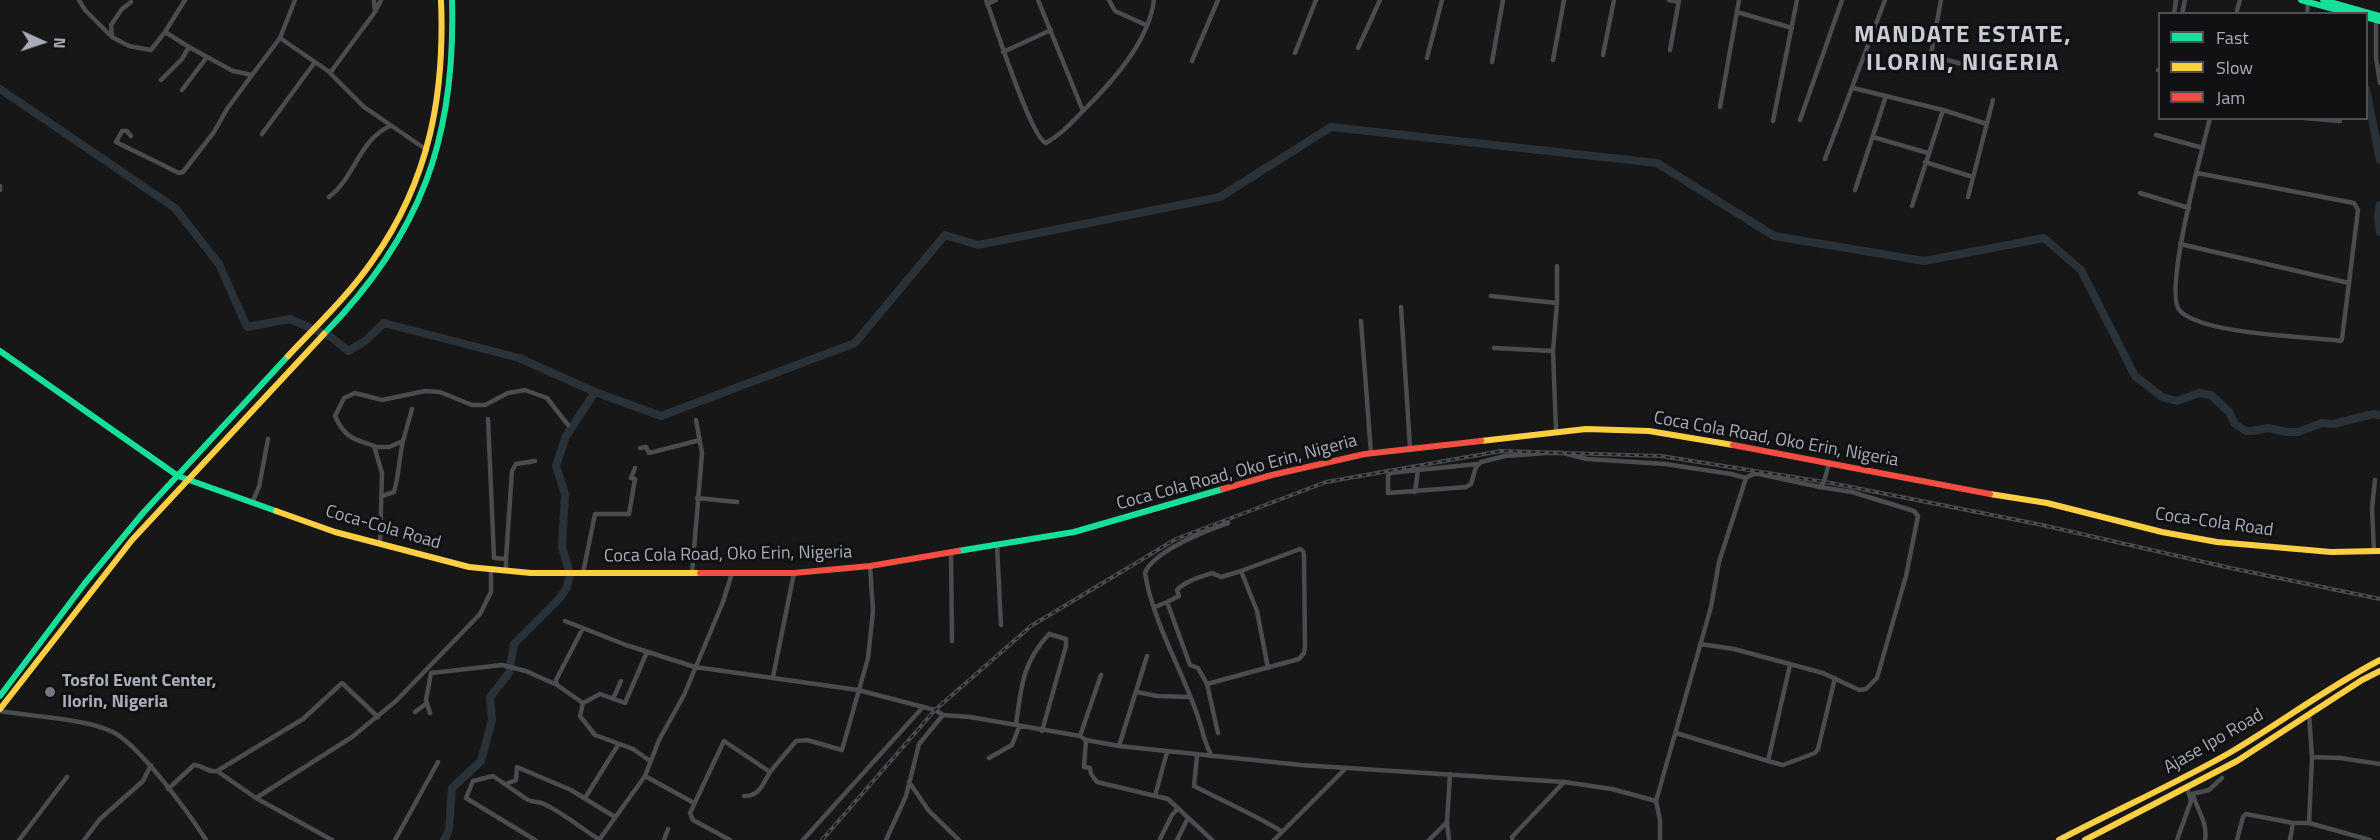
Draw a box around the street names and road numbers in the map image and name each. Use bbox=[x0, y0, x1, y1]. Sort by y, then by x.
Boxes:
street label: Coca Cola Road, Oko Erin, Nigeria bbox=[1652, 408, 1900, 472]
street label: Coca Cola Road, Oko Erin, Nigeria bbox=[1114, 430, 1360, 516]
street label: Coca-Cola Road bbox=[323, 501, 443, 555]
street label: Coca-Cola Road bbox=[2154, 504, 2274, 542]
street label: Coca Cola Road, Oko Erin, Nigeria bbox=[604, 542, 852, 568]
street label: Ajase Ipo Road bbox=[2160, 705, 2268, 779]

